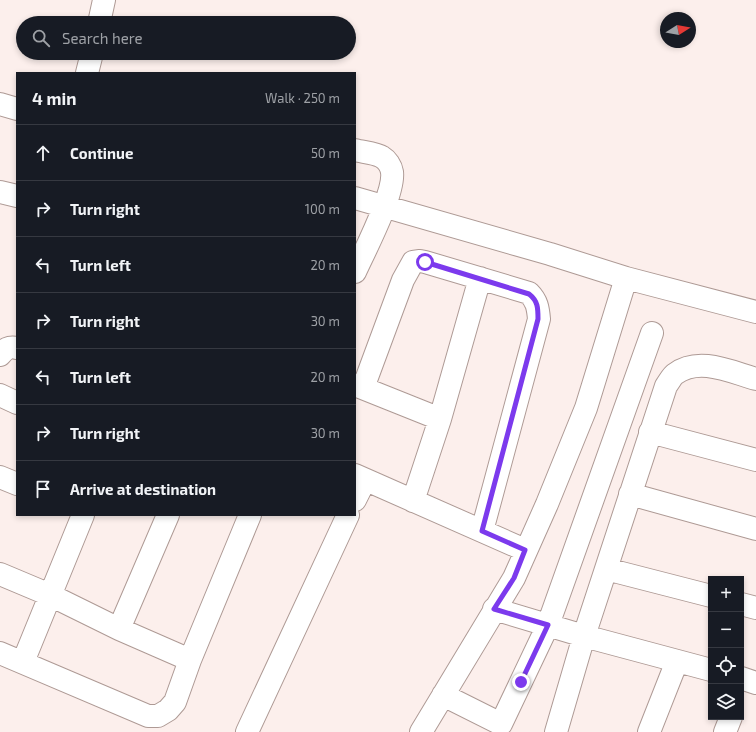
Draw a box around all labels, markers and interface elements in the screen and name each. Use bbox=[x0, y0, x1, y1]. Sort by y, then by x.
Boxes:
north arrow bbox=[660, 12, 696, 48]
search box bbox=[16, 16, 356, 60]
icon: search bbox=[30, 27, 52, 49]
text: Search here bbox=[62, 29, 143, 47]
text: 4 min bbox=[32, 88, 76, 108]
text: Walk · 250 m bbox=[265, 90, 340, 106]
icon: ahead bbox=[32, 142, 54, 164]
text: Continue bbox=[70, 144, 133, 162]
text: 50 m bbox=[311, 145, 340, 161]
icon: right bbox=[32, 198, 54, 220]
text: Turn right bbox=[70, 200, 140, 218]
text: 100 m bbox=[305, 201, 340, 217]
route start bbox=[416, 253, 434, 271]
icon: left bbox=[32, 254, 54, 276]
text: Turn left bbox=[70, 256, 131, 274]
text: 20 m bbox=[311, 257, 340, 273]
icon: right bbox=[32, 310, 54, 332]
text: Turn right bbox=[70, 312, 140, 330]
text: 30 m bbox=[311, 313, 340, 329]
icon: left bbox=[32, 366, 54, 388]
text: Turn left bbox=[70, 368, 131, 386]
text: 20 m bbox=[311, 369, 340, 385]
icon: right bbox=[32, 422, 54, 444]
text: Turn right bbox=[70, 424, 140, 442]
text: 30 m bbox=[311, 425, 340, 441]
icon: arrive bbox=[32, 478, 54, 500]
text: Arrive at destination bbox=[70, 480, 216, 498]
map controls bbox=[708, 576, 744, 720]
button: + bbox=[708, 576, 744, 612]
button: − bbox=[708, 612, 744, 648]
button: locate bbox=[708, 648, 744, 684]
route end bbox=[512, 673, 530, 691]
button: layers bbox=[708, 684, 744, 720]

